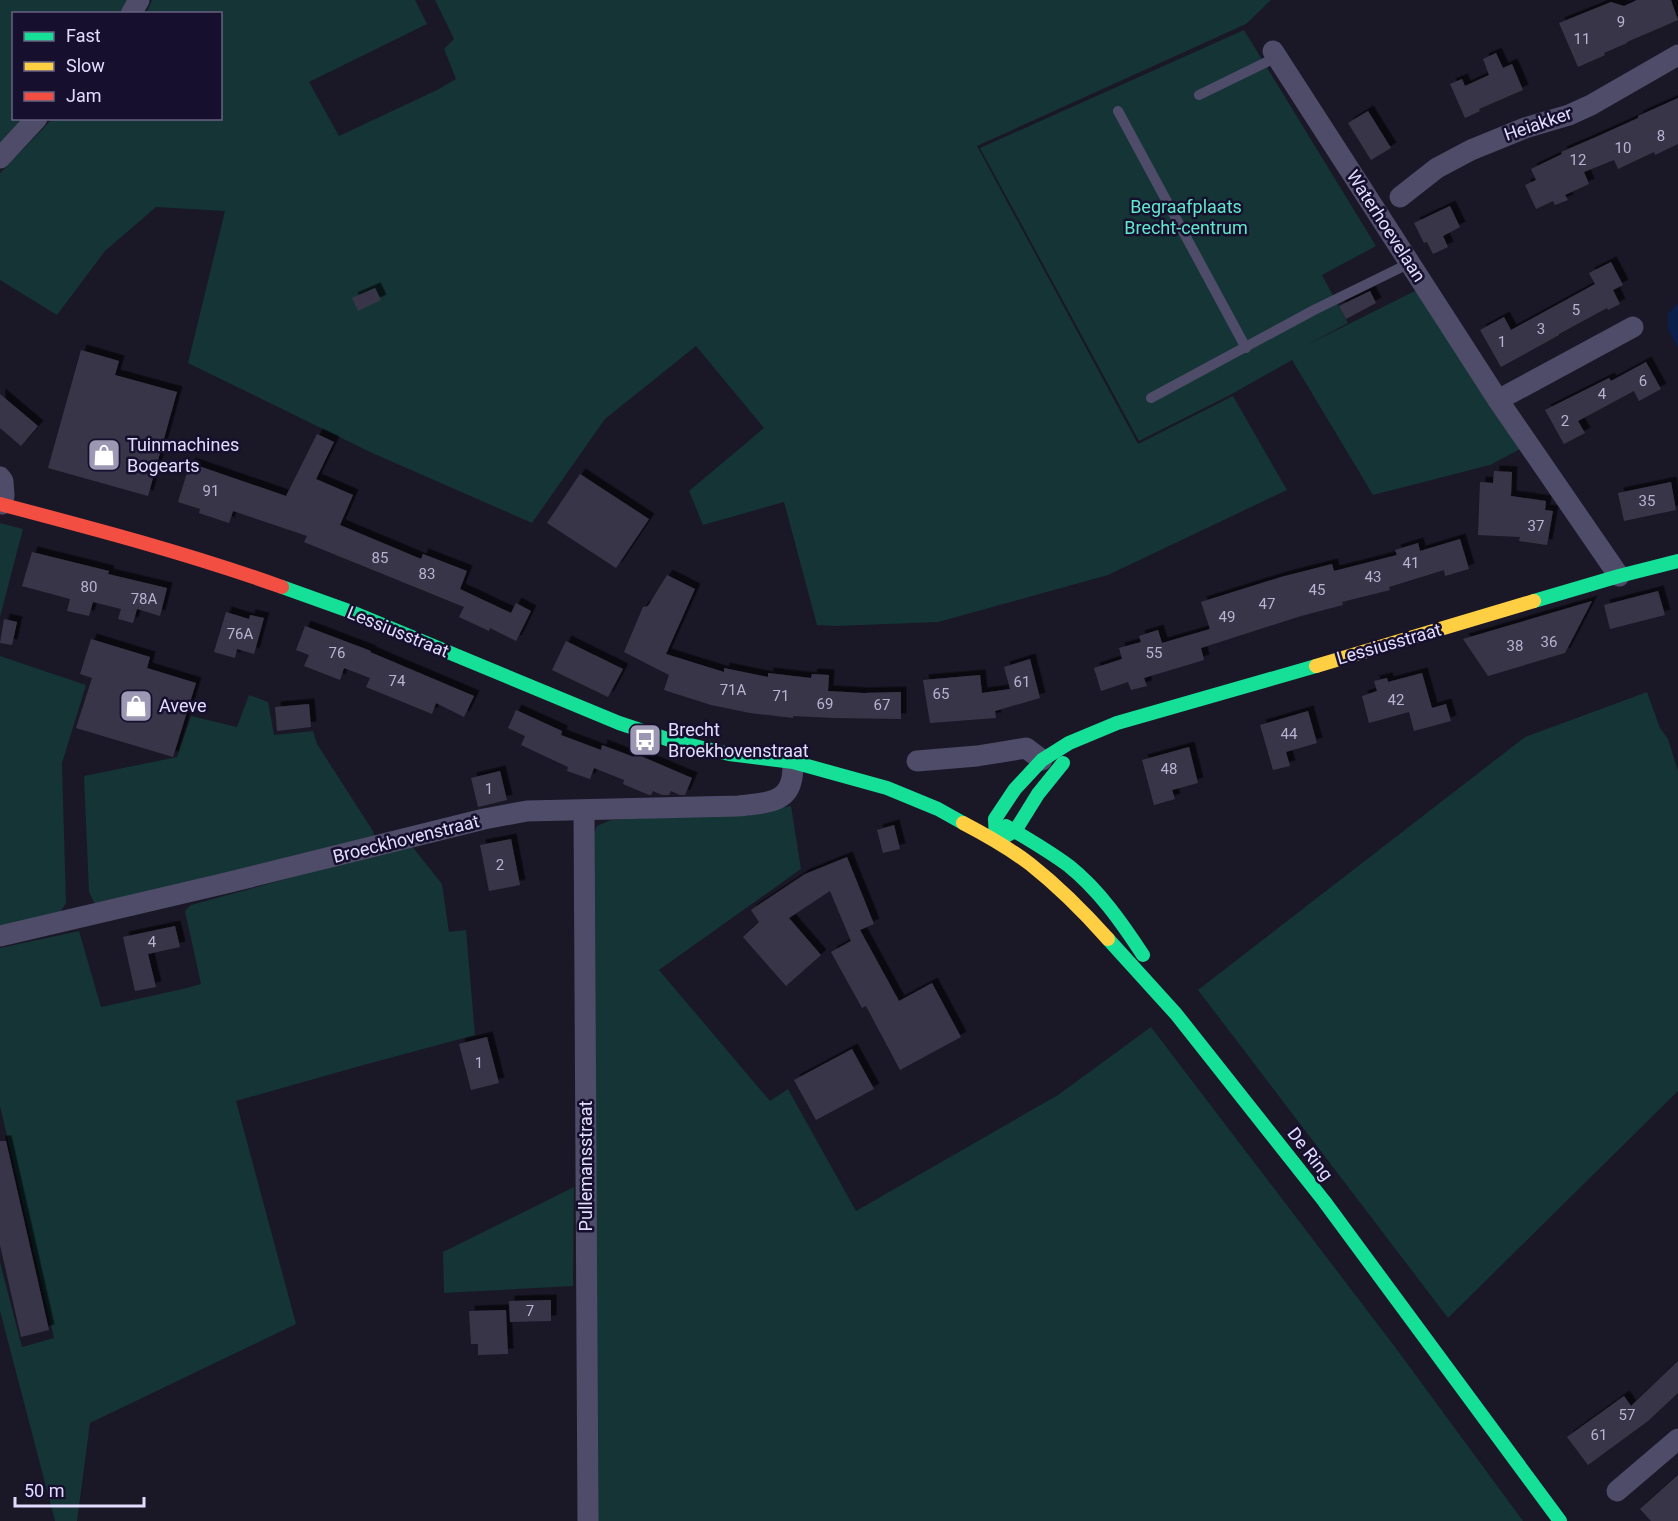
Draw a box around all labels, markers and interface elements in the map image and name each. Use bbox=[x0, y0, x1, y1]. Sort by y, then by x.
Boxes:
legend bbox=[12, 12, 222, 120]
house number: 9 bbox=[1617, 13, 1625, 31]
text: Fast bbox=[66, 25, 101, 46]
house number: 11 bbox=[1574, 30, 1590, 48]
text: Slow bbox=[66, 55, 105, 76]
text: Jam bbox=[66, 85, 102, 106]
street label: Heiakker bbox=[1501, 102, 1574, 145]
house number: 8 bbox=[1657, 127, 1665, 145]
house number: 10 bbox=[1615, 139, 1631, 157]
house number: 12 bbox=[1570, 151, 1586, 169]
street label: Waterhoevelaan bbox=[1343, 166, 1430, 285]
park label: Begraafplaats Brecht-centrum bbox=[1124, 196, 1248, 238]
house number: 5 bbox=[1572, 301, 1580, 319]
house number: 3 bbox=[1537, 320, 1545, 338]
house number: 1 bbox=[1498, 333, 1506, 351]
house number: 6 bbox=[1639, 372, 1647, 390]
house number: 4 bbox=[1598, 385, 1607, 403]
house number: 2 bbox=[1561, 412, 1569, 430]
place label: Tuinmachines Bogearts bbox=[127, 434, 239, 476]
shop icon: Tuinmachines Bogearts bbox=[86, 437, 122, 473]
house number: 91 bbox=[203, 482, 219, 500]
house number: 35 bbox=[1639, 492, 1655, 510]
house number: 37 bbox=[1528, 517, 1544, 535]
house number: 85 bbox=[372, 549, 388, 567]
house number: 41 bbox=[1403, 554, 1419, 572]
house number: 83 bbox=[419, 565, 435, 583]
house number: 43 bbox=[1365, 568, 1381, 586]
house number: 80 bbox=[81, 578, 97, 596]
house number: 45 bbox=[1309, 581, 1325, 599]
house number: 78A bbox=[131, 590, 158, 608]
house number: 47 bbox=[1259, 595, 1275, 613]
street label: Lessiusstraat bbox=[344, 602, 452, 662]
house number: 49 bbox=[1219, 608, 1235, 626]
street label: Lessiusstraat bbox=[1334, 619, 1444, 668]
house number: 76A bbox=[227, 625, 254, 643]
house number: 36 bbox=[1541, 633, 1557, 651]
house number: 38 bbox=[1507, 637, 1523, 655]
house number: 76 bbox=[329, 644, 345, 662]
house number: 55 bbox=[1146, 644, 1162, 662]
house number: 74 bbox=[389, 672, 406, 690]
house number: 61 bbox=[1014, 673, 1030, 691]
house number: 71A bbox=[720, 681, 747, 699]
house number: 65 bbox=[933, 685, 949, 703]
house number: 71 bbox=[773, 687, 789, 705]
shop icon: Aveve bbox=[118, 688, 154, 724]
house number: 42 bbox=[1388, 691, 1404, 709]
place label: Aveve bbox=[159, 695, 207, 716]
house number: 69 bbox=[817, 695, 833, 713]
house number: 67 bbox=[874, 696, 890, 714]
place label: Brecht Broekhovenstraat bbox=[668, 719, 809, 761]
bus stop icon: Brecht Broekhovenstraat bbox=[627, 722, 663, 758]
house number: 44 bbox=[1281, 725, 1298, 743]
house number: 48 bbox=[1161, 760, 1177, 778]
house number: 1 bbox=[485, 780, 493, 798]
street label: Broeckhovenstraat bbox=[331, 810, 481, 867]
house number: 2 bbox=[496, 856, 504, 874]
house number: 4 bbox=[148, 933, 157, 951]
house number: 1 bbox=[475, 1054, 483, 1072]
street label: Pullemansstraat bbox=[575, 1100, 596, 1231]
street label: De Ring bbox=[1283, 1123, 1338, 1184]
house number: 7 bbox=[526, 1302, 534, 1320]
house number: 57 bbox=[1619, 1406, 1635, 1424]
house number: 61 bbox=[1591, 1426, 1607, 1444]
scale bar bbox=[15, 1470, 144, 1508]
text: 50 m bbox=[24, 1480, 64, 1501]

